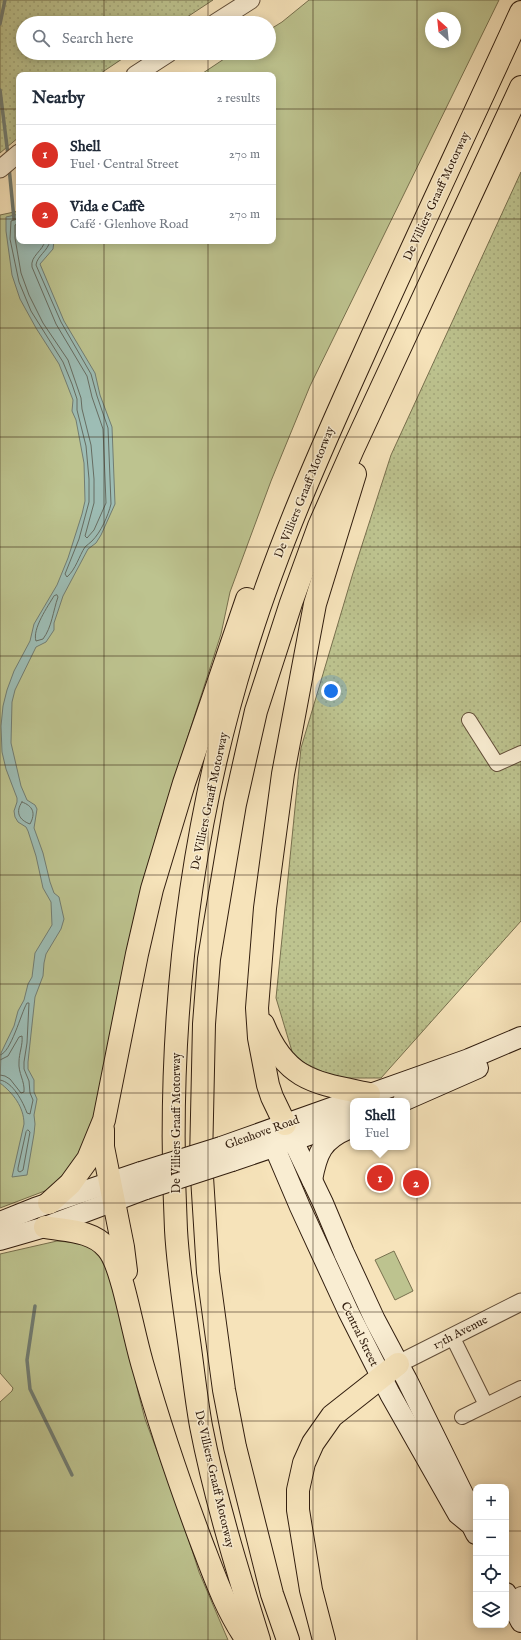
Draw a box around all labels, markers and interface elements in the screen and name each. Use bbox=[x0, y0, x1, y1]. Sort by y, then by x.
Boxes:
north arrow bbox=[425, 12, 461, 48]
search box bbox=[16, 16, 276, 60]
icon: search bbox=[30, 27, 52, 49]
text: Search here bbox=[62, 29, 133, 48]
text: Nearby bbox=[32, 88, 85, 109]
text: 2 results bbox=[216, 90, 260, 107]
street label: De Villiers Graaff Motorway bbox=[400, 129, 473, 263]
text: Shell bbox=[70, 137, 101, 156]
text: 1 bbox=[43, 146, 47, 163]
text: 270 m bbox=[229, 146, 260, 163]
text: Fuel · Central Street bbox=[70, 156, 179, 173]
text: Vida e Caffè bbox=[70, 197, 145, 216]
text: 2 bbox=[42, 206, 48, 223]
text: 270 m bbox=[229, 206, 260, 223]
text: Café · Glenhove Road bbox=[70, 216, 188, 233]
street label: De Villiers Graaff Motorway bbox=[271, 424, 338, 560]
your location bbox=[321, 681, 341, 701]
street label: De Villiers Graaff Motorway bbox=[188, 731, 231, 872]
street label: De Villiers Graaff Motorway bbox=[169, 1053, 184, 1193]
popup bbox=[350, 1098, 410, 1150]
text: Shell bbox=[365, 1106, 395, 1125]
street label: Glenhove Road bbox=[223, 1112, 302, 1153]
text: Fuel bbox=[365, 1125, 389, 1142]
pin: 1 bbox=[367, 1163, 393, 1193]
pin: 2 bbox=[403, 1168, 429, 1198]
street label: Central Street bbox=[337, 1300, 382, 1369]
street label: 17th Avenue bbox=[430, 1312, 491, 1353]
street label: De Villiers Graaff Motorway bbox=[191, 1409, 238, 1549]
map controls bbox=[473, 1484, 509, 1628]
button: + bbox=[473, 1484, 509, 1520]
button: − bbox=[473, 1520, 509, 1556]
button: locate bbox=[473, 1556, 509, 1592]
button: layers bbox=[473, 1592, 509, 1628]

